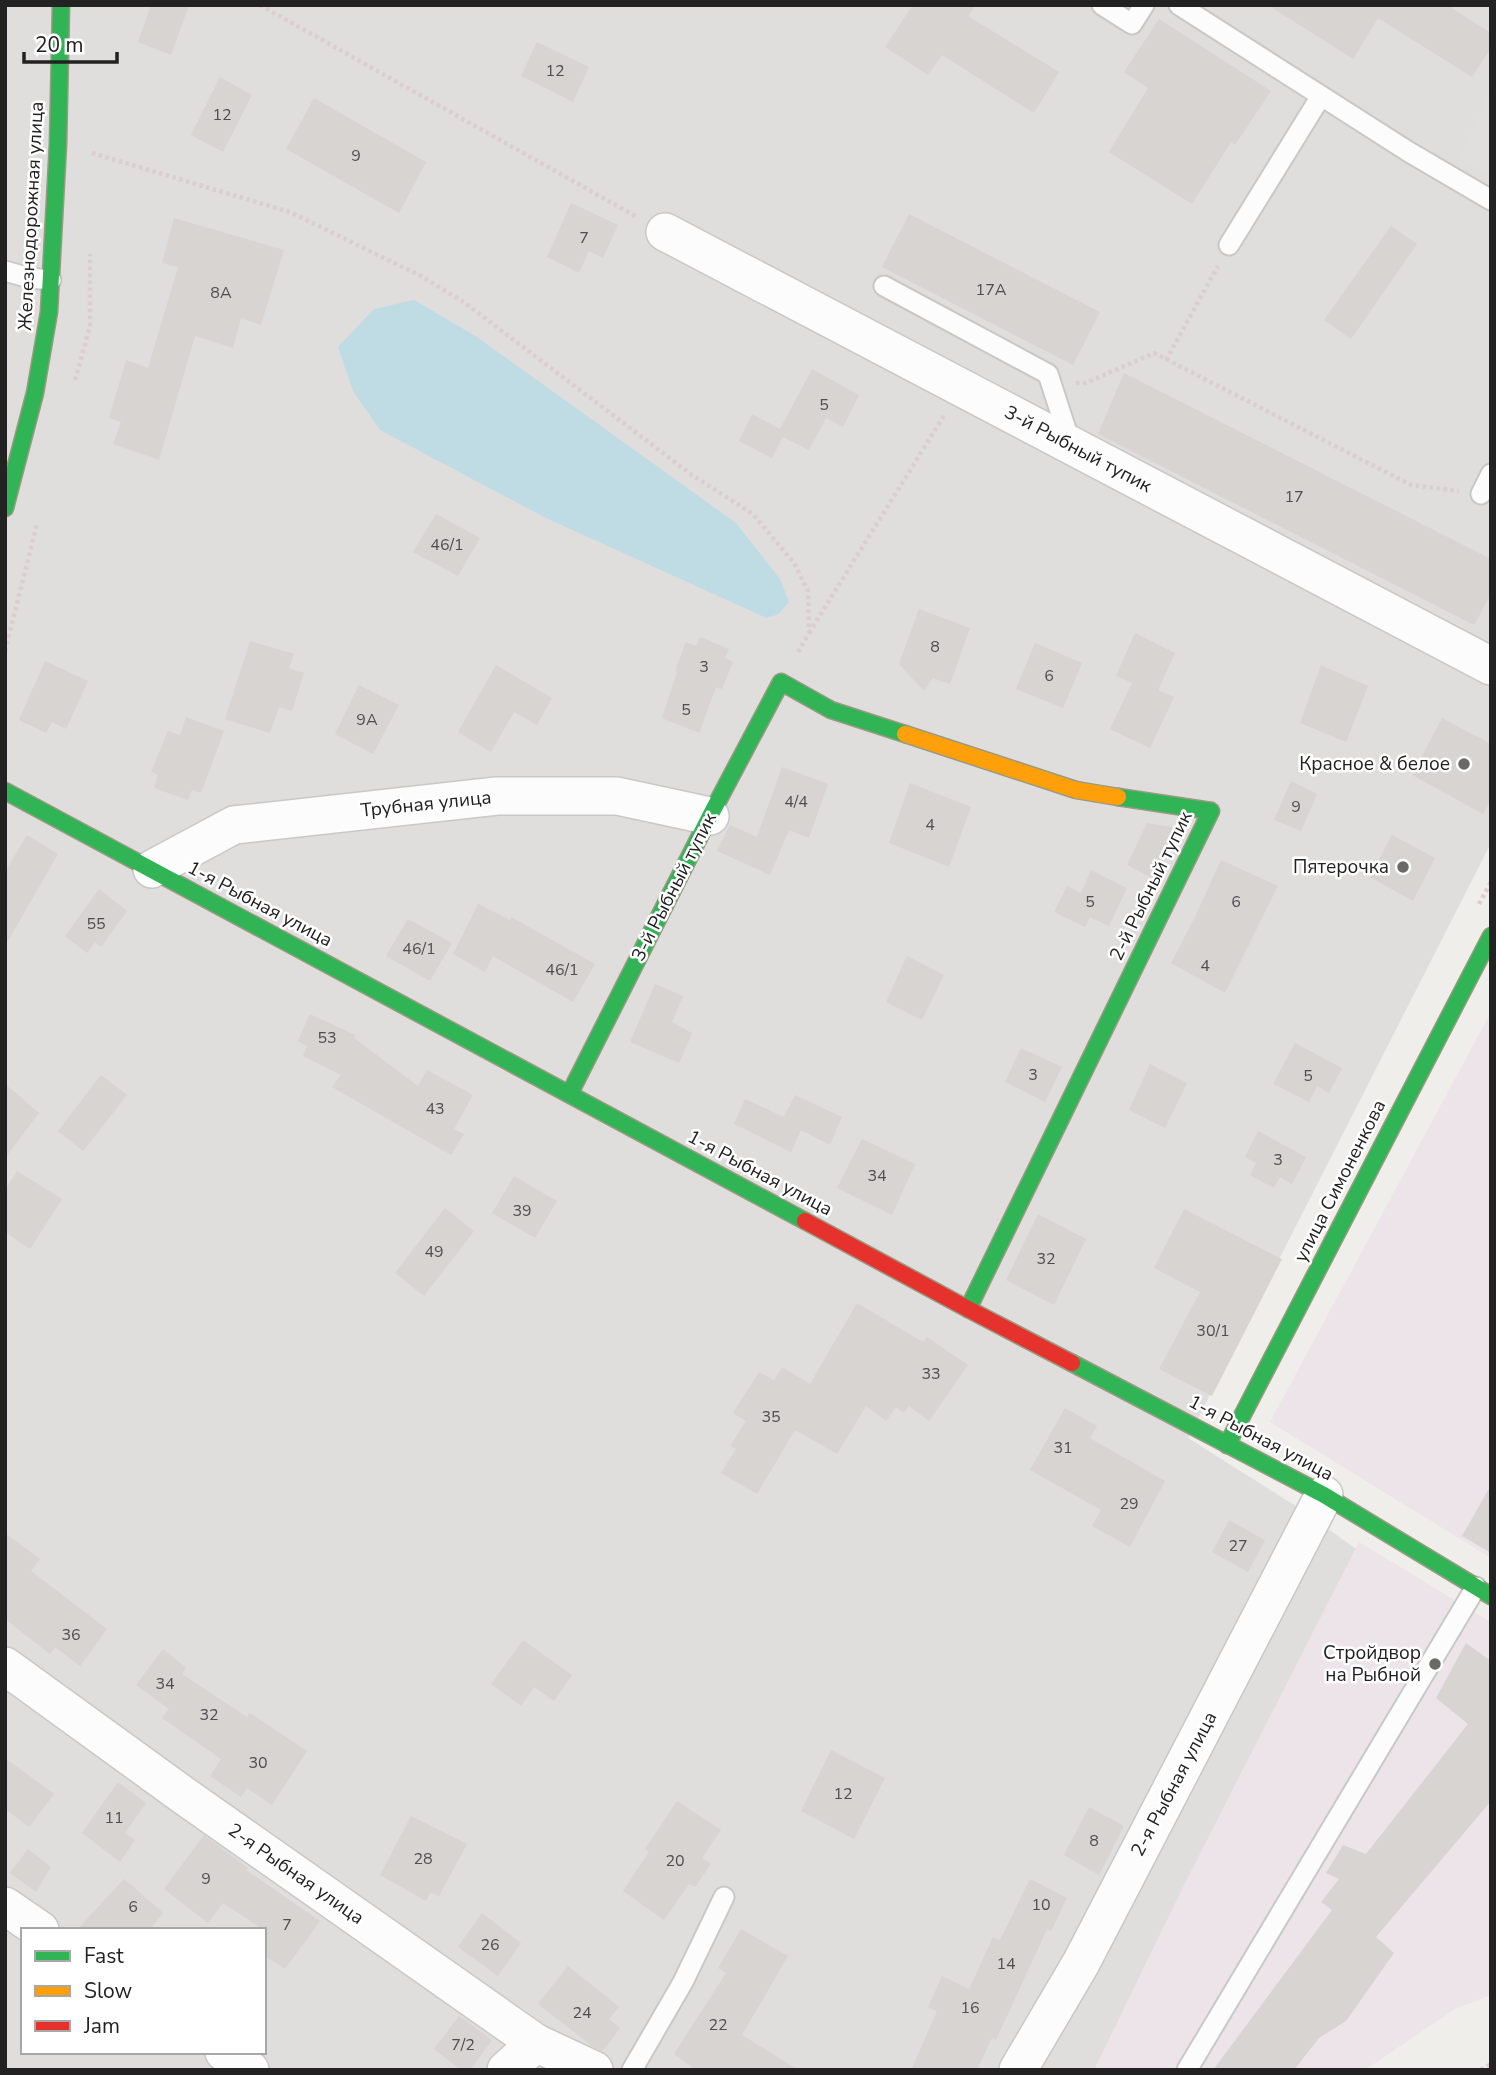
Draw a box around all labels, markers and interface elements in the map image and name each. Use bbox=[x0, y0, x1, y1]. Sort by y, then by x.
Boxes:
scale bar bbox=[24, 21, 117, 65]
text: 20 m bbox=[35, 31, 84, 59]
house number: 12 bbox=[545, 60, 565, 82]
street label: Железнодорожная улица bbox=[12, 101, 50, 331]
house number: 12 bbox=[212, 104, 232, 126]
house number: 9 bbox=[351, 145, 361, 167]
house number: 7 bbox=[579, 227, 589, 249]
house number: 17А bbox=[976, 279, 1007, 301]
house number: 8А bbox=[210, 282, 232, 304]
house number: 5 bbox=[819, 394, 829, 416]
street label: 3-й Рыбный тупик bbox=[1000, 399, 1156, 499]
house number: 17 bbox=[1284, 486, 1304, 508]
house number: 46/1 bbox=[430, 534, 464, 556]
house number: 8 bbox=[930, 636, 940, 658]
house number: 3 bbox=[699, 656, 709, 678]
house number: 6 bbox=[1044, 665, 1054, 687]
house number: 5 bbox=[681, 699, 691, 721]
house number: 9А bbox=[356, 709, 378, 731]
place label: Красное & белое bbox=[1299, 751, 1450, 777]
marker: Красное & белое bbox=[1456, 756, 1472, 772]
street label: Трубная улица bbox=[359, 784, 493, 824]
house number: 4/4 bbox=[784, 791, 808, 813]
house number: 9 bbox=[1291, 796, 1301, 818]
street label: 2-й Рыбный тупик bbox=[1103, 807, 1199, 965]
street label: 3-й Рыбный тупик bbox=[625, 808, 723, 966]
house number: 4 bbox=[925, 814, 935, 836]
place label: Пятерочка bbox=[1293, 854, 1389, 880]
street label: 1-я Рыбная улица bbox=[183, 855, 337, 953]
marker: Пятерочка bbox=[1395, 859, 1411, 875]
house number: 5 bbox=[1085, 891, 1095, 913]
house number: 6 bbox=[1231, 891, 1241, 913]
house number: 55 bbox=[86, 913, 106, 935]
house number: 46/1 bbox=[402, 938, 436, 960]
house number: 4 bbox=[1200, 955, 1210, 977]
house number: 46/1 bbox=[545, 959, 579, 981]
house number: 53 bbox=[317, 1027, 337, 1049]
house number: 3 bbox=[1028, 1064, 1038, 1086]
house number: 5 bbox=[1303, 1065, 1313, 1087]
street label: улица Симоненкова bbox=[1288, 1095, 1392, 1267]
house number: 43 bbox=[425, 1098, 445, 1120]
street label: 1-я Рыбная улица bbox=[683, 1124, 837, 1222]
house number: 3 bbox=[1273, 1149, 1283, 1171]
house number: 34 bbox=[867, 1165, 887, 1187]
house number: 39 bbox=[512, 1200, 532, 1222]
house number: 49 bbox=[424, 1241, 444, 1263]
house number: 32 bbox=[1036, 1248, 1056, 1270]
house number: 30/1 bbox=[1196, 1320, 1230, 1342]
house number: 33 bbox=[921, 1363, 941, 1385]
street label: 1-я Рыбная улица bbox=[1184, 1389, 1338, 1487]
house number: 35 bbox=[761, 1406, 781, 1428]
house number: 31 bbox=[1053, 1437, 1073, 1459]
house number: 29 bbox=[1119, 1493, 1139, 1515]
house number: 27 bbox=[1228, 1535, 1248, 1557]
house number: 36 bbox=[61, 1624, 81, 1646]
place label: Стройдвор на Рыбной bbox=[1323, 1640, 1421, 1688]
marker: Стройдвор на Рыбной bbox=[1427, 1656, 1443, 1672]
house number: 34 bbox=[155, 1673, 175, 1695]
house number: 32 bbox=[199, 1704, 219, 1726]
street label: 2-я Рыбная улица bbox=[1125, 1707, 1223, 1861]
house number: 30 bbox=[248, 1752, 268, 1774]
house number: 12 bbox=[833, 1783, 853, 1805]
house number: 11 bbox=[104, 1807, 124, 1829]
street label: 2-я Рыбная улица bbox=[223, 1817, 369, 1931]
house number: 8 bbox=[1089, 1830, 1099, 1852]
house number: 28 bbox=[413, 1848, 433, 1870]
house number: 20 bbox=[665, 1850, 685, 1872]
house number: 9 bbox=[201, 1868, 211, 1890]
house number: 10 bbox=[1031, 1894, 1051, 1916]
house number: 6 bbox=[128, 1896, 138, 1918]
house number: 7 bbox=[282, 1914, 292, 1936]
legend bbox=[21, 1928, 266, 2054]
house number: 26 bbox=[480, 1934, 500, 1956]
text: Fast bbox=[84, 1942, 124, 1970]
house number: 14 bbox=[996, 1953, 1016, 1975]
text: Slow bbox=[84, 1977, 133, 2005]
house number: 16 bbox=[960, 1997, 980, 2019]
house number: 24 bbox=[572, 2002, 592, 2024]
text: Jam bbox=[83, 2012, 120, 2040]
house number: 22 bbox=[708, 2014, 728, 2036]
house number: 7/2 bbox=[451, 2034, 475, 2056]

